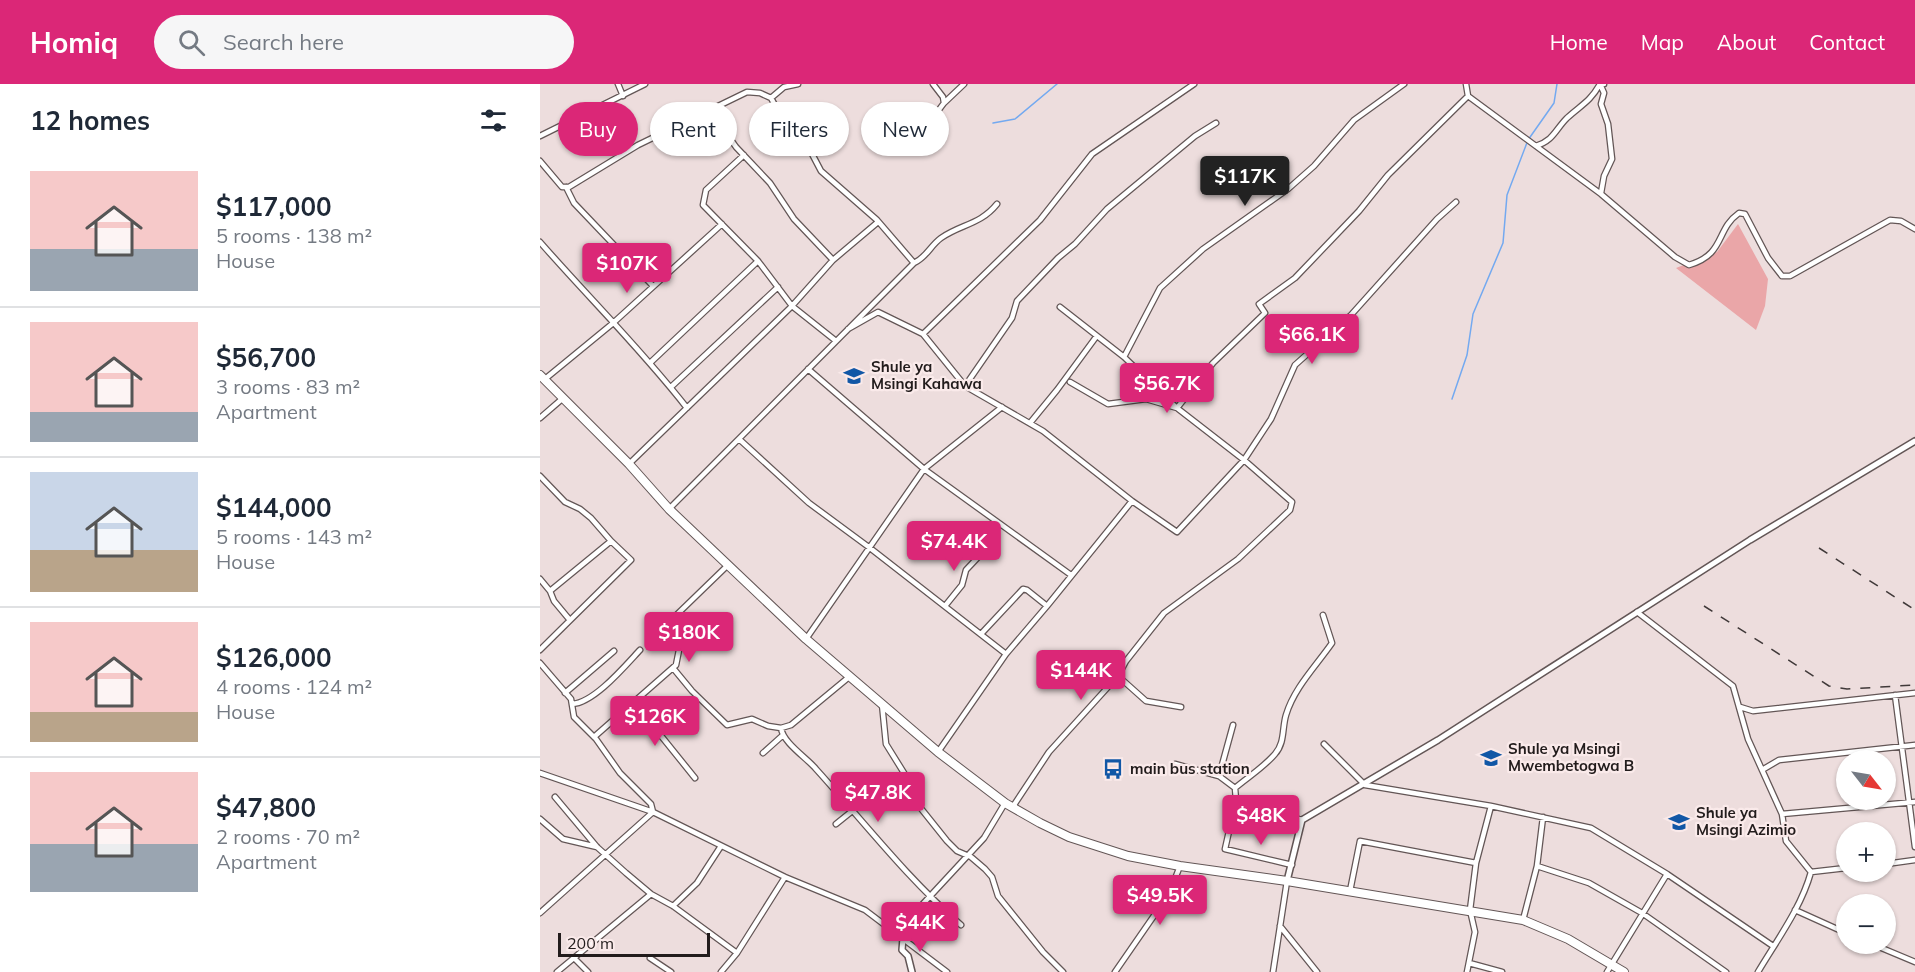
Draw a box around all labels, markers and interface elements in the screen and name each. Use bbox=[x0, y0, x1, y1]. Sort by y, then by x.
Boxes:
search box bbox=[154, 15, 574, 69]
text: Homiq bbox=[30, 25, 118, 60]
icon: search bbox=[175, 26, 208, 59]
text: Search here bbox=[223, 28, 344, 56]
text: Home bbox=[1550, 29, 1608, 55]
text: Map bbox=[1641, 29, 1684, 55]
text: About bbox=[1717, 29, 1776, 55]
text: Contact bbox=[1809, 29, 1885, 55]
chip: Buy bbox=[558, 102, 638, 156]
chip: Rent bbox=[650, 102, 737, 156]
chip: Filters bbox=[749, 102, 849, 156]
chip: New bbox=[861, 102, 949, 156]
text: 12 homes bbox=[30, 104, 150, 137]
icon: filters bbox=[477, 104, 510, 137]
pin: $117K bbox=[1203, 156, 1287, 207]
text: $117K bbox=[1214, 163, 1276, 188]
text: $117,000 bbox=[216, 190, 332, 223]
icon: home bbox=[78, 195, 150, 267]
text: 5 rooms · 138 m² bbox=[216, 223, 372, 248]
pin: $107K bbox=[585, 243, 669, 294]
text: House bbox=[216, 248, 275, 273]
text: $107K bbox=[596, 250, 658, 275]
pin: $66.1K bbox=[1263, 314, 1361, 365]
text: $66.1K bbox=[1279, 321, 1345, 346]
text: $56,700 bbox=[216, 341, 316, 374]
icon: home bbox=[78, 346, 150, 418]
place label: Shule ya Msingi Kahawa bbox=[871, 357, 982, 393]
pin: $56.7K bbox=[1118, 363, 1216, 414]
school or university icon: Shule ya Msingi Kahawa bbox=[842, 364, 866, 388]
text: $56.7K bbox=[1134, 370, 1200, 395]
text: 3 rooms · 83 m² bbox=[216, 374, 360, 399]
text: Apartment bbox=[216, 399, 317, 424]
text: $144,000 bbox=[216, 491, 332, 524]
icon: home bbox=[78, 496, 150, 568]
pin: $74.4K bbox=[905, 521, 1003, 572]
text: 5 rooms · 143 m² bbox=[216, 524, 372, 549]
text: $74.4K bbox=[921, 528, 987, 553]
text: House bbox=[216, 549, 275, 574]
pin: $180K bbox=[647, 612, 731, 663]
text: $180K bbox=[658, 619, 720, 644]
text: $126,000 bbox=[216, 641, 332, 674]
icon: home bbox=[78, 646, 150, 718]
pin: $144K bbox=[1039, 650, 1123, 701]
text: $144K bbox=[1050, 657, 1112, 682]
text: 4 rooms · 124 m² bbox=[216, 674, 372, 699]
pin: $126K bbox=[613, 696, 697, 747]
text: House bbox=[216, 699, 275, 724]
text: $126K bbox=[624, 703, 686, 728]
place label: Shule ya Msingi Mwembetogwa B bbox=[1508, 739, 1634, 775]
school or university icon: Shule ya Msingi Mwembetogwa B bbox=[1479, 746, 1503, 770]
north arrow bbox=[1836, 750, 1896, 810]
map controls bbox=[1836, 750, 1896, 954]
bus stop icon: main bus station bbox=[1101, 757, 1125, 781]
place label: main bus station bbox=[1130, 759, 1250, 778]
pin: $47.8K bbox=[829, 772, 927, 823]
text: $47.8K bbox=[845, 779, 911, 804]
text: $47,800 bbox=[216, 791, 316, 824]
pin: $48K bbox=[1225, 795, 1297, 846]
icon: home bbox=[78, 796, 150, 868]
text: $48K bbox=[1236, 802, 1286, 827]
place label: Shule ya Msingi Azimio bbox=[1696, 803, 1796, 839]
school or university icon: Shule ya Msingi Azimio bbox=[1667, 810, 1691, 834]
button: + bbox=[1836, 822, 1896, 882]
text: 2 rooms · 70 m² bbox=[216, 824, 360, 849]
text: Apartment bbox=[216, 849, 317, 874]
pin: $49.5K bbox=[1111, 875, 1209, 926]
text: $49.5K bbox=[1127, 882, 1193, 907]
button: − bbox=[1836, 894, 1896, 954]
pin: $44K bbox=[884, 902, 956, 953]
text: $44K bbox=[895, 909, 945, 934]
scale bar bbox=[558, 930, 710, 958]
text: 200 m bbox=[567, 933, 614, 953]

